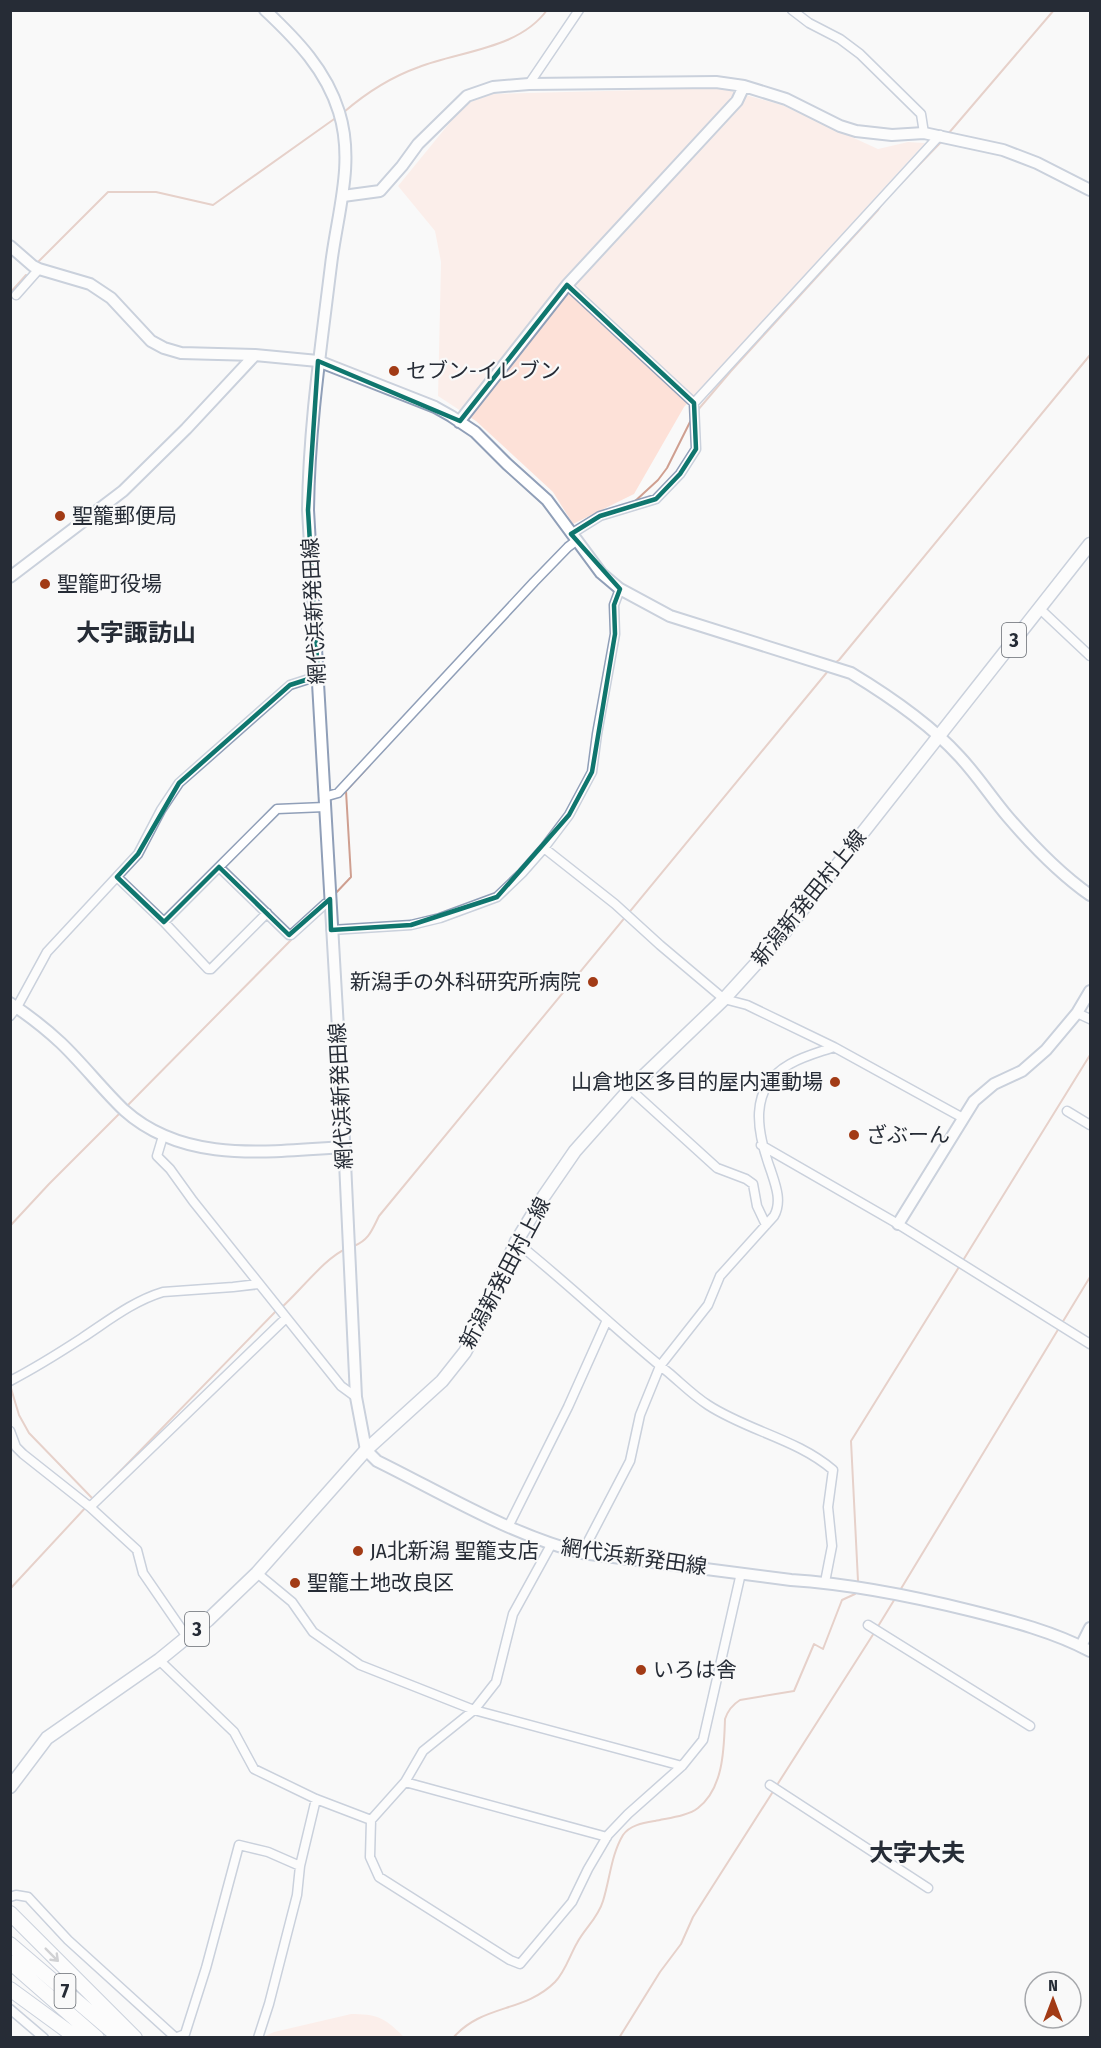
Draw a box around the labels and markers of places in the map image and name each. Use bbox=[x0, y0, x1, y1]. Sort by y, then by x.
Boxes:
place label: セブン-イレブン bbox=[406, 358, 561, 384]
marker: セブン-イレブン bbox=[387, 364, 401, 378]
place label: 聖籠郵便局 bbox=[72, 503, 177, 529]
marker: 聖籠郵便局 bbox=[53, 509, 67, 523]
place label: 聖籠町役場 bbox=[57, 571, 162, 597]
marker: 聖籠町役場 bbox=[38, 577, 52, 591]
place label: 新潟手の外科研究所病院 bbox=[350, 969, 581, 995]
marker: 新潟手の外科研究所病院 bbox=[586, 975, 600, 989]
place label: 山倉地区多目的屋内運動場 bbox=[571, 1069, 823, 1095]
marker: 山倉地区多目的屋内運動場 bbox=[828, 1075, 842, 1089]
place label: ざぶーん bbox=[866, 1122, 950, 1148]
marker: ざぶーん bbox=[847, 1128, 861, 1142]
place label: JA北新潟 聖籠支店 bbox=[370, 1538, 539, 1564]
marker: JA北新潟 聖籠支店 bbox=[351, 1544, 365, 1558]
place label: 聖籠土地改良区 bbox=[307, 1570, 454, 1596]
marker: 聖籠土地改良区 bbox=[288, 1576, 302, 1590]
place label: いろは舎 bbox=[653, 1657, 737, 1683]
marker: いろは舎 bbox=[634, 1663, 648, 1677]

